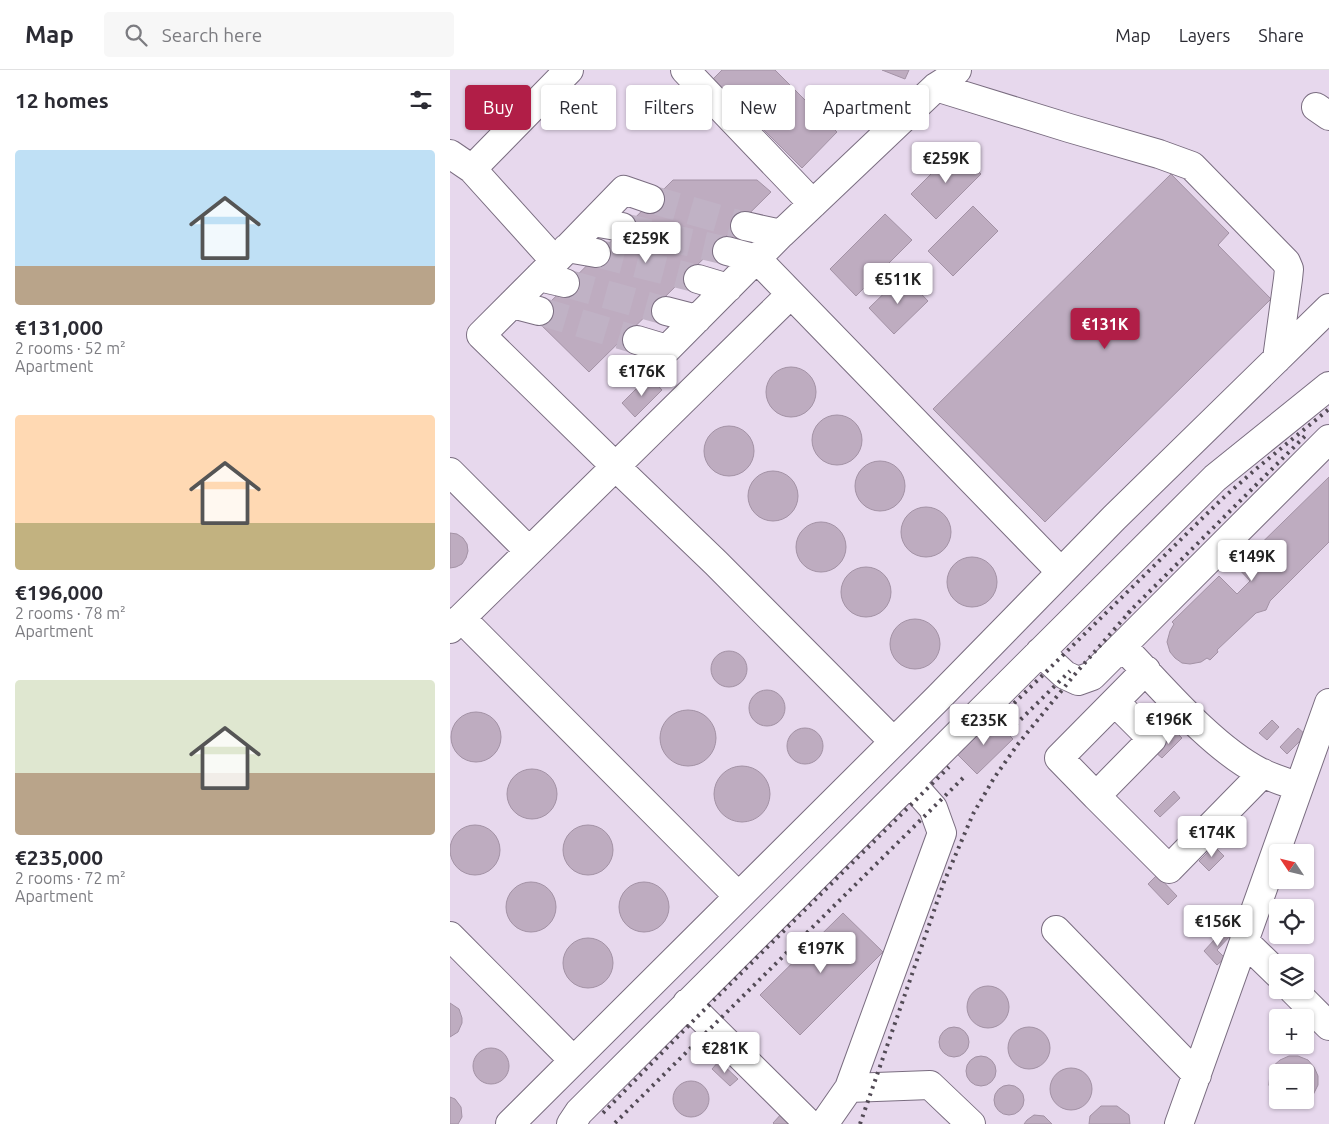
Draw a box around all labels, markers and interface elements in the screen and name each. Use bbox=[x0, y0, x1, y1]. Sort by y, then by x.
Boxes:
search box bbox=[104, 12, 454, 57]
text: Map bbox=[25, 21, 74, 48]
icon: search bbox=[122, 21, 150, 49]
text: Search here bbox=[162, 24, 262, 46]
text: Map bbox=[1115, 25, 1151, 45]
text: Layers bbox=[1179, 25, 1230, 45]
text: Share bbox=[1258, 25, 1304, 45]
chip: Buy bbox=[465, 85, 531, 130]
chip: Rent bbox=[541, 85, 616, 130]
chip: Filters bbox=[626, 85, 712, 130]
chip: New bbox=[722, 85, 795, 130]
chip: Apartment bbox=[805, 85, 929, 130]
icon: filters bbox=[407, 86, 435, 114]
text: 12 homes bbox=[15, 88, 109, 112]
pin: €259K bbox=[911, 142, 981, 184]
text: €259K bbox=[923, 149, 969, 167]
icon: home bbox=[180, 183, 270, 273]
pin: €259K bbox=[611, 222, 681, 264]
text: €259K bbox=[623, 229, 669, 247]
pin: €511K bbox=[863, 262, 933, 305]
text: €511K bbox=[875, 270, 921, 288]
pin: €131K bbox=[1070, 308, 1140, 350]
text: €131,000 bbox=[15, 315, 103, 339]
text: €131K bbox=[1082, 315, 1128, 333]
text: 2 rooms · 52 m² bbox=[15, 339, 126, 357]
pin: €176K bbox=[607, 354, 677, 397]
text: Apartment bbox=[15, 357, 93, 375]
text: €176K bbox=[619, 362, 665, 380]
icon: home bbox=[180, 448, 270, 538]
pin: €149K bbox=[1217, 540, 1287, 582]
text: €149K bbox=[1229, 547, 1275, 565]
text: €196,000 bbox=[15, 580, 103, 604]
text: 2 rooms · 78 m² bbox=[15, 604, 126, 622]
text: Apartment bbox=[15, 622, 93, 640]
pin: €196K bbox=[1134, 702, 1204, 745]
pin: €235K bbox=[949, 704, 1019, 746]
text: €196K bbox=[1146, 710, 1192, 728]
text: €235K bbox=[961, 711, 1007, 729]
icon: home bbox=[180, 713, 270, 803]
pin: €174K bbox=[1177, 816, 1247, 858]
text: €174K bbox=[1189, 823, 1235, 841]
north arrow bbox=[1269, 844, 1314, 889]
map controls bbox=[1269, 844, 1314, 1109]
text: €235,000 bbox=[15, 845, 103, 869]
text: 2 rooms · 72 m² bbox=[15, 869, 126, 887]
text: Apartment bbox=[15, 887, 93, 905]
button: locate bbox=[1269, 899, 1314, 944]
pin: €156K bbox=[1183, 904, 1253, 947]
text: €156K bbox=[1195, 912, 1241, 930]
pin: €197K bbox=[786, 932, 856, 974]
text: €197K bbox=[798, 939, 844, 957]
button: layers bbox=[1269, 954, 1314, 999]
button: + bbox=[1269, 1009, 1314, 1054]
pin: €281K bbox=[690, 1032, 760, 1074]
text: €281K bbox=[702, 1039, 748, 1057]
button: − bbox=[1269, 1064, 1314, 1109]

